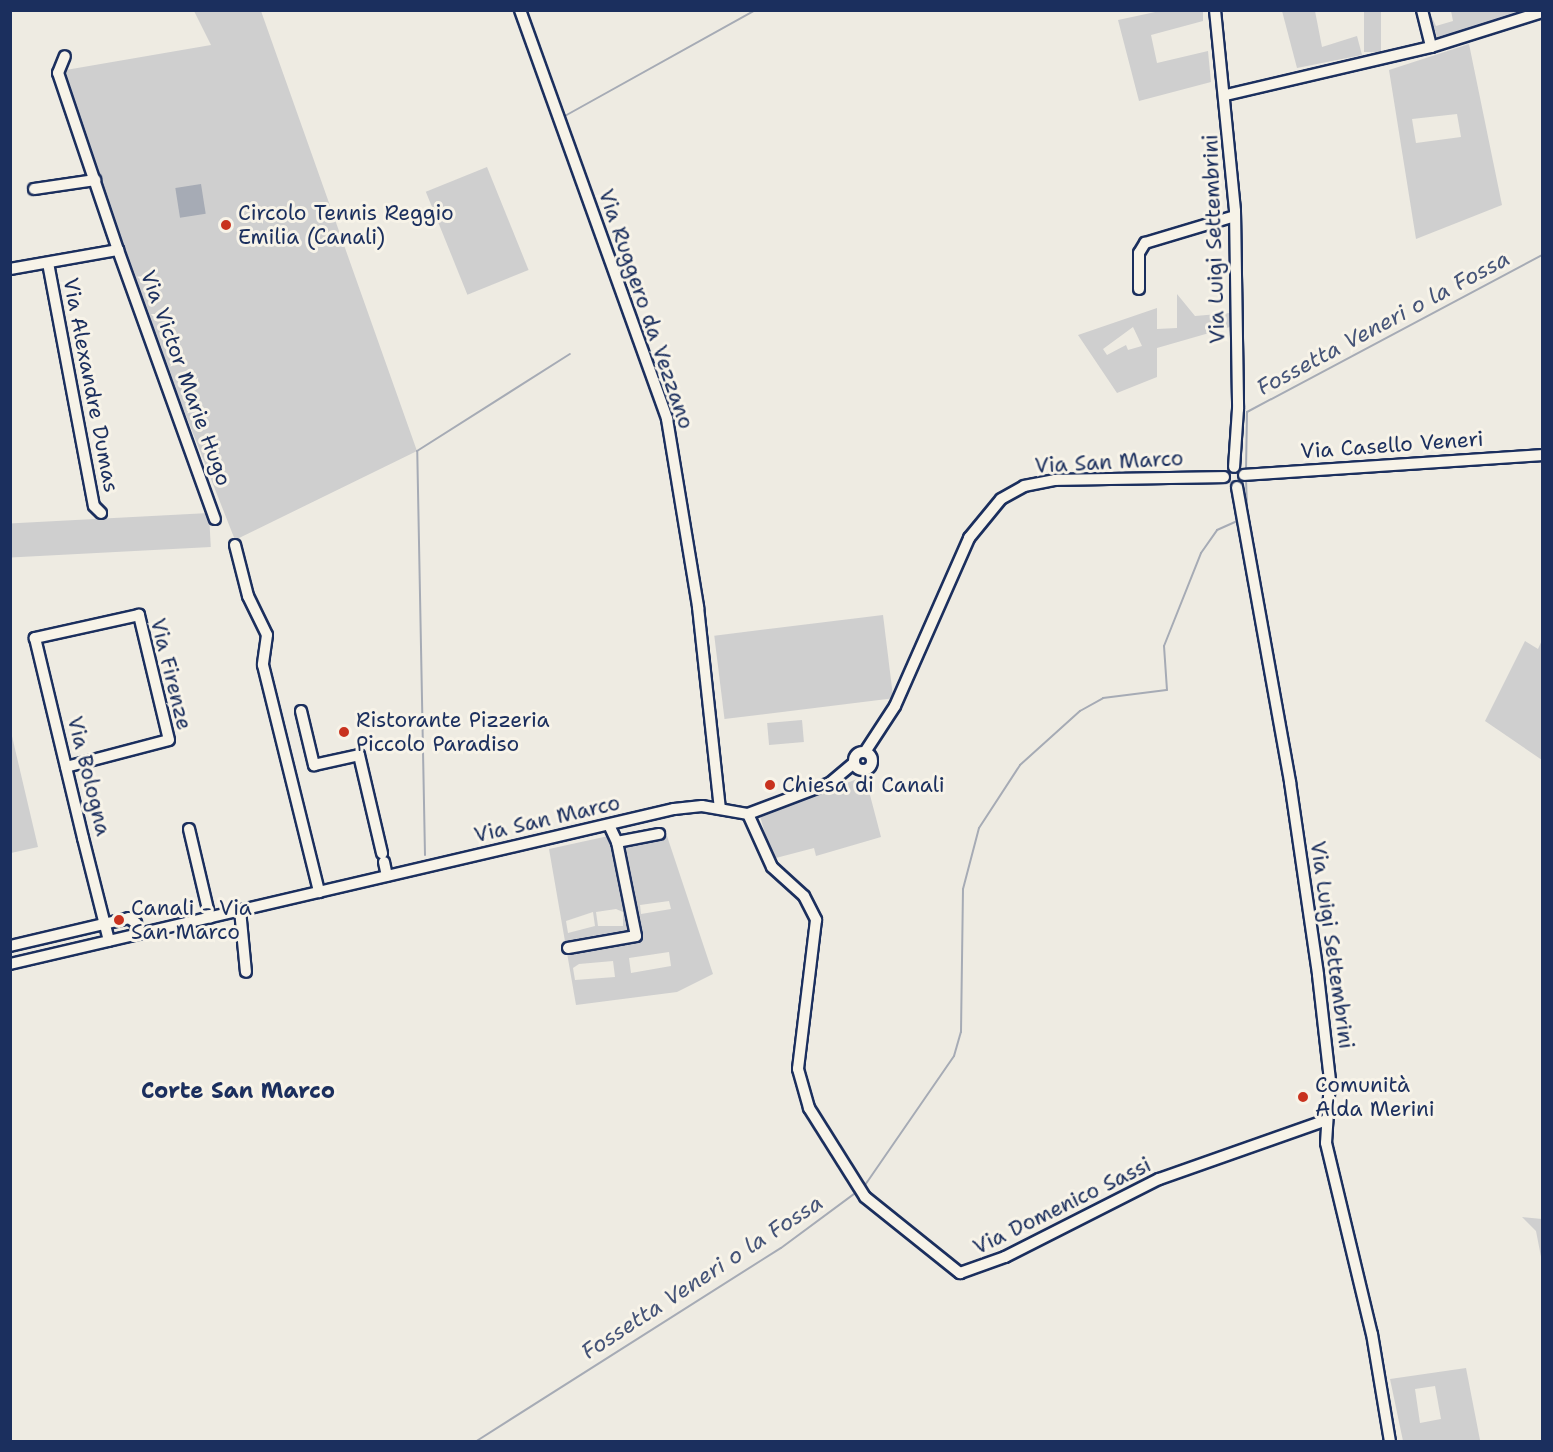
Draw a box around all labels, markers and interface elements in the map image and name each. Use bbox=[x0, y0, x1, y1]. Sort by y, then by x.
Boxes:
street label: Via Luigi Settembrini bbox=[1198, 134, 1230, 344]
street label: Via Ruggero da Vezzano bbox=[593, 186, 699, 432]
place label: Circolo Tennis Reggio Emilia (Canali) bbox=[238, 200, 454, 250]
marker: Circolo Tennis Reggio Emilia (Canali) bbox=[219, 218, 233, 232]
water label: Fossetta Veneri o la Fossa bbox=[1252, 245, 1514, 401]
street label: Via Victor Marie Hugo bbox=[135, 267, 237, 489]
street label: Via Alexandre Dumas bbox=[58, 275, 124, 495]
street label: Via Casello Veneri bbox=[1300, 426, 1484, 464]
street label: Via San Marco bbox=[1034, 446, 1184, 478]
street label: Via Firenze bbox=[145, 616, 197, 732]
place label: Ristorante Pizzeria Piccolo Paradiso bbox=[356, 707, 550, 757]
street label: Via Bologna bbox=[62, 714, 116, 838]
marker: Ristorante Pizzeria Piccolo Paradiso bbox=[337, 725, 351, 739]
place label: Chiesa di Canali bbox=[782, 772, 945, 798]
marker: Chiesa di Canali bbox=[763, 778, 777, 792]
street label: Via San Marco bbox=[472, 790, 622, 848]
street label: Via Luigi Settembrini bbox=[1305, 839, 1359, 1051]
place label: Canali - Via San Marco bbox=[131, 895, 252, 945]
marker: Canali - Via San Marco bbox=[112, 913, 126, 927]
place label: Comunità Alda Merini bbox=[1315, 1072, 1435, 1122]
district label: Corte San Marco bbox=[141, 1078, 335, 1104]
marker: Comunità Alda Merini bbox=[1296, 1090, 1310, 1104]
street label: Via Domenico Sassi bbox=[969, 1152, 1155, 1260]
water label: Fossetta Veneri o la Fossa bbox=[576, 1189, 828, 1365]

